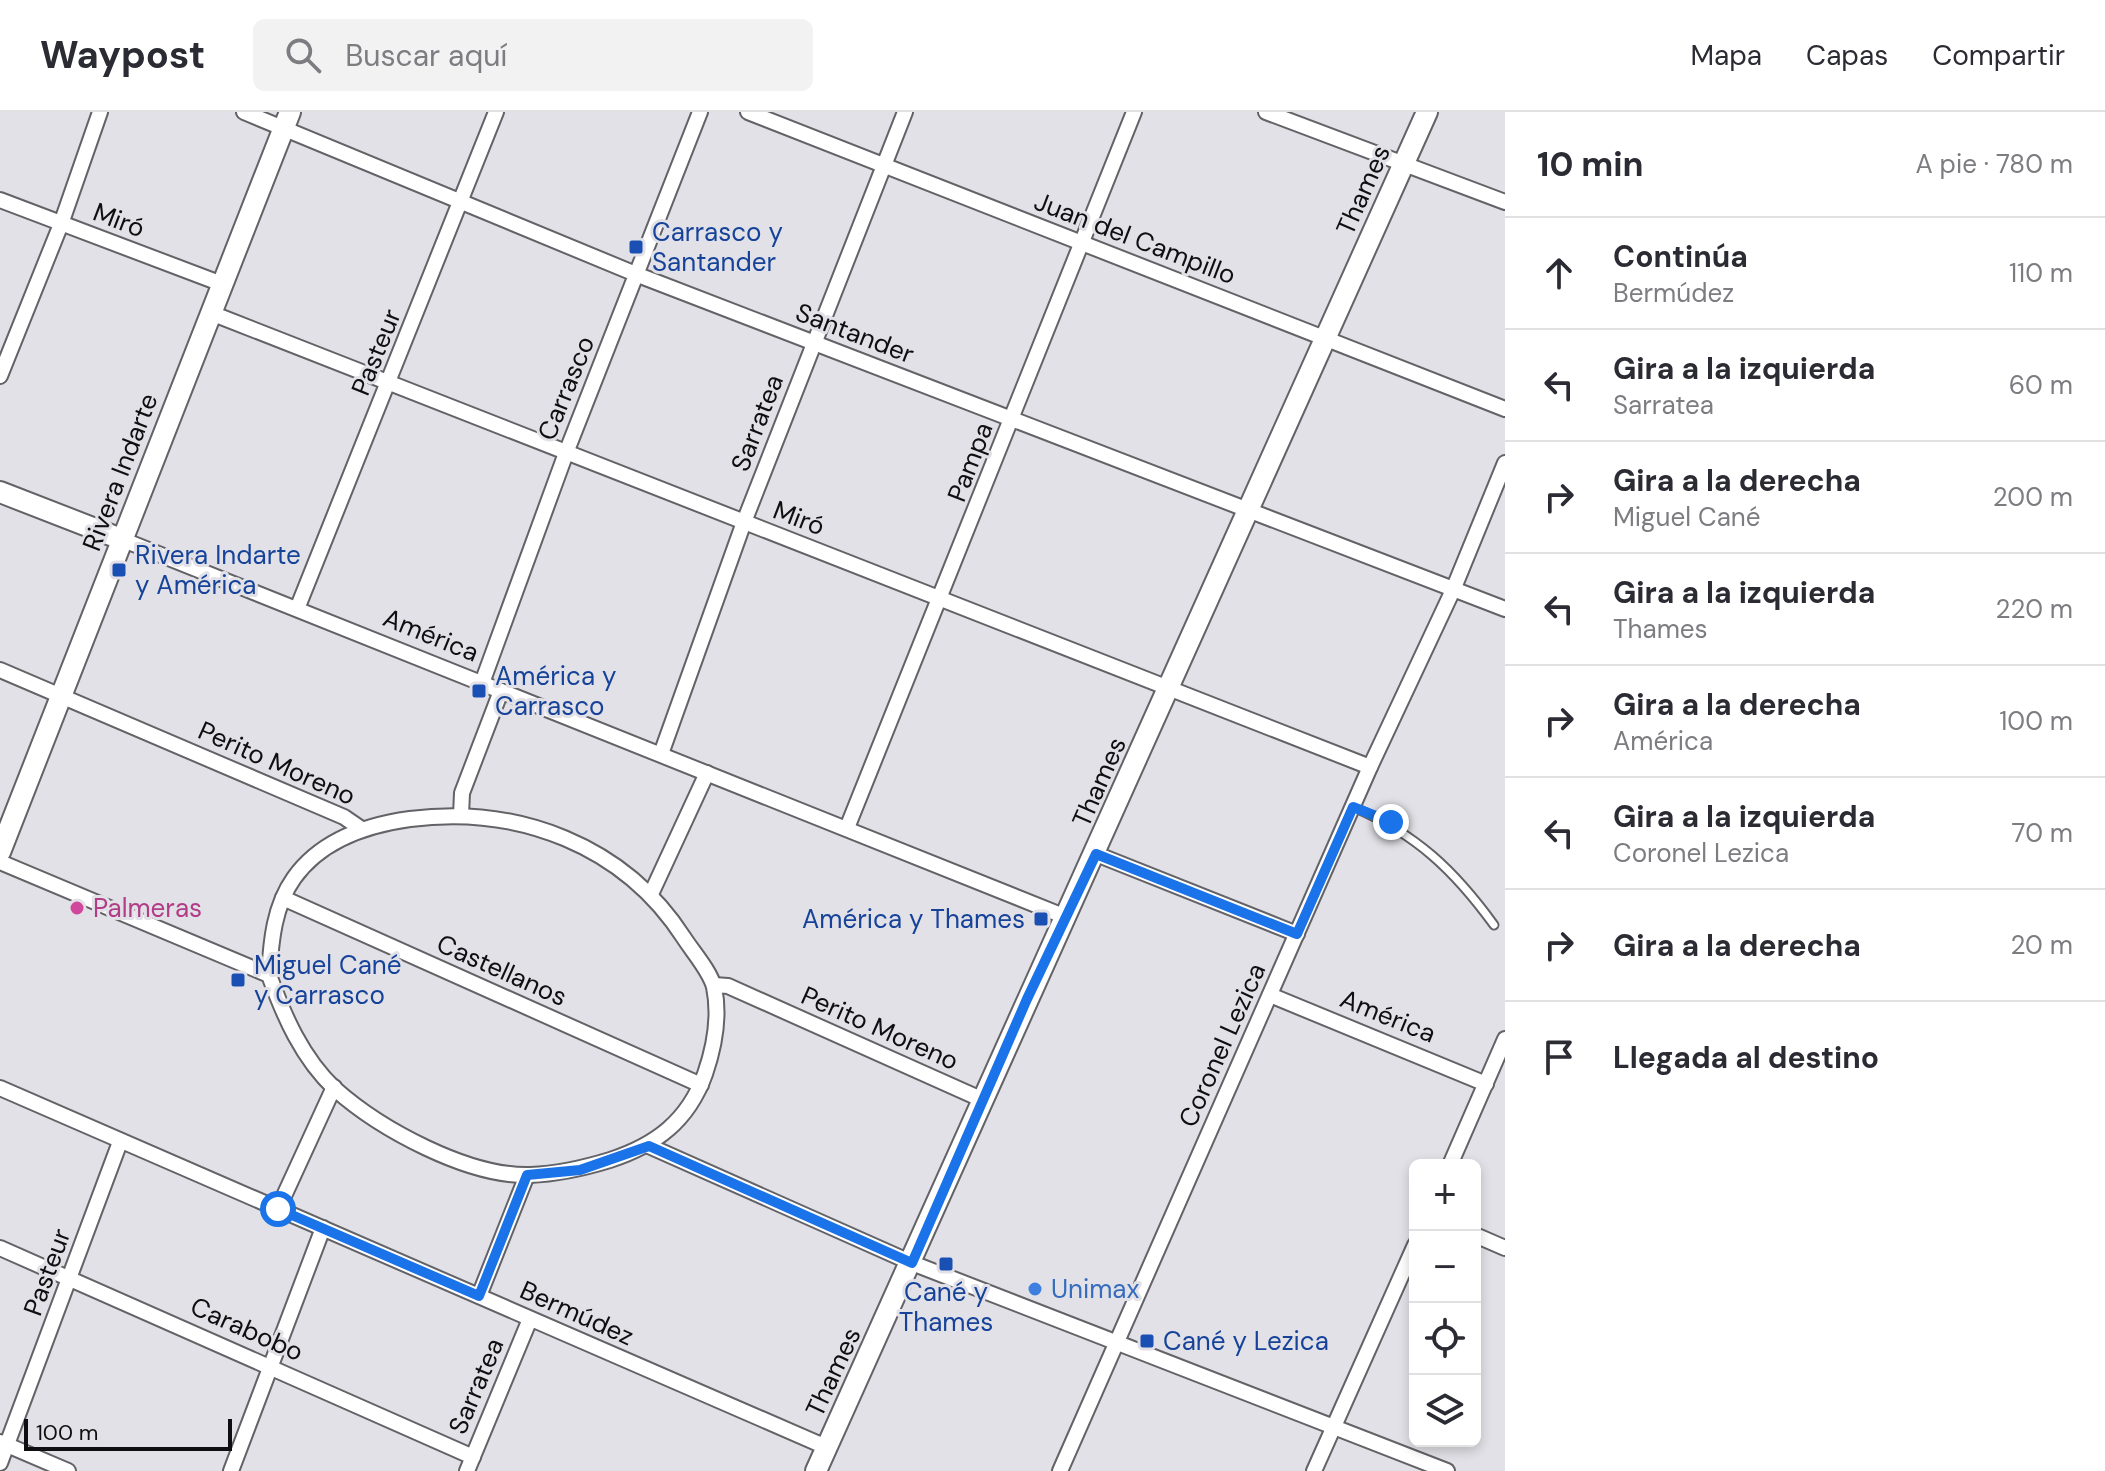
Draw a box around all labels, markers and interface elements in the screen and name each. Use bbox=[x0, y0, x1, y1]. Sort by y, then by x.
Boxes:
search box bbox=[253, 19, 813, 91]
text: Waypost bbox=[40, 30, 205, 80]
icon: search bbox=[281, 33, 325, 77]
text: Buscar aquí bbox=[345, 36, 507, 75]
text: Mapa bbox=[1691, 37, 1762, 74]
text: Capas bbox=[1806, 37, 1888, 74]
text: Compartir bbox=[1932, 37, 2065, 74]
street label: Thames bbox=[1328, 140, 1398, 240]
text: 10 min bbox=[1537, 142, 1644, 187]
text: A pie · 780 m bbox=[1915, 147, 2073, 181]
street label: Juan del Campillo bbox=[1029, 184, 1241, 292]
street label: Miró bbox=[88, 195, 150, 245]
place label: Carrasco y Santander bbox=[652, 215, 783, 279]
text: Continúa bbox=[1613, 237, 1748, 276]
marker: Carrasco y Santander bbox=[627, 238, 645, 256]
icon: ahead bbox=[1537, 251, 1581, 295]
text: 110 m bbox=[2009, 256, 2073, 290]
text: Bermúdez bbox=[1613, 276, 1734, 310]
street label: Santander bbox=[791, 295, 919, 371]
street label: Pasteur bbox=[343, 304, 409, 400]
street label: Carrasco bbox=[530, 331, 602, 445]
text: Gira a la izquierda bbox=[1613, 349, 1875, 388]
icon: left bbox=[1537, 363, 1581, 407]
text: 60 m bbox=[2009, 368, 2073, 402]
street label: Sarratea bbox=[723, 370, 791, 476]
street label: Rivera Indarte bbox=[74, 388, 166, 556]
text: Sarratea bbox=[1613, 388, 1714, 422]
street label: Pampa bbox=[939, 418, 1001, 506]
text: Gira a la derecha bbox=[1613, 461, 1861, 500]
icon: right bbox=[1537, 475, 1581, 519]
text: 200 m bbox=[1993, 480, 2073, 514]
street label: Miró bbox=[768, 493, 830, 543]
text: Miguel Cané bbox=[1613, 500, 1760, 534]
place label: Rivera Indarte y América bbox=[135, 538, 301, 602]
marker: Rivera Indarte y América bbox=[110, 561, 128, 579]
text: Gira a la izquierda bbox=[1613, 573, 1875, 612]
icon: left bbox=[1537, 587, 1581, 631]
text: 220 m bbox=[1995, 592, 2073, 626]
street label: América bbox=[378, 600, 484, 670]
text: Thames bbox=[1613, 612, 1708, 646]
place label: América y Carrasco bbox=[495, 659, 616, 723]
marker: América y Carrasco bbox=[470, 682, 488, 700]
text: Gira a la derecha bbox=[1613, 685, 1861, 724]
icon: right bbox=[1537, 699, 1581, 743]
text: 100 m bbox=[1999, 704, 2073, 738]
street label: Perito Moreno bbox=[193, 713, 361, 813]
text: América bbox=[1613, 724, 1713, 758]
street label: Thames bbox=[1064, 732, 1134, 832]
text: Gira a la izquierda bbox=[1613, 797, 1875, 836]
route end bbox=[1373, 804, 1409, 840]
icon: left bbox=[1537, 811, 1581, 855]
text: 70 m bbox=[2012, 816, 2073, 850]
text: Coronel Lezica bbox=[1613, 836, 1789, 870]
place label: Palmeras bbox=[93, 891, 202, 925]
marker: Palmeras bbox=[68, 899, 86, 917]
place label: América y Thames bbox=[802, 902, 1025, 936]
marker: América y Thames bbox=[1032, 910, 1050, 928]
icon: right bbox=[1537, 923, 1581, 967]
street label: Castellanos bbox=[432, 926, 572, 1014]
text: Gira a la derecha bbox=[1613, 926, 1861, 965]
text: 20 m bbox=[2010, 928, 2073, 962]
place label: Miguel Cané y Carrasco bbox=[254, 948, 401, 1012]
street label: Coronel Lezica bbox=[1171, 958, 1273, 1132]
marker: Miguel Cané y Carrasco bbox=[229, 971, 247, 989]
street label: Perito Moreno bbox=[796, 978, 964, 1078]
street label: América bbox=[1335, 981, 1441, 1051]
icon: arrive bbox=[1537, 1035, 1581, 1079]
text: Llegada al destino bbox=[1613, 1038, 1879, 1077]
map controls bbox=[1409, 1159, 1481, 1447]
button: + bbox=[1409, 1159, 1481, 1231]
route start bbox=[260, 1191, 296, 1227]
street label: Pasteur bbox=[16, 1224, 78, 1320]
button: − bbox=[1409, 1231, 1481, 1303]
marker: Cané y Thames bbox=[937, 1255, 955, 1273]
place label: Unimax bbox=[1051, 1272, 1140, 1306]
street label: Bermúdez bbox=[515, 1273, 639, 1353]
place label: Cané y Thames bbox=[899, 1275, 993, 1339]
marker: Unimax bbox=[1026, 1280, 1044, 1298]
street label: Carabobo bbox=[185, 1289, 309, 1369]
button: locate bbox=[1409, 1303, 1481, 1375]
street label: Thames bbox=[798, 1322, 868, 1422]
place label: Cané y Lezica bbox=[1163, 1324, 1329, 1358]
marker: Cané y Lezica bbox=[1138, 1332, 1156, 1350]
street label: Sarratea bbox=[441, 1333, 511, 1439]
button: layers bbox=[1409, 1375, 1481, 1447]
scale bar bbox=[24, 1415, 232, 1451]
text: 100 m bbox=[36, 1418, 98, 1447]

